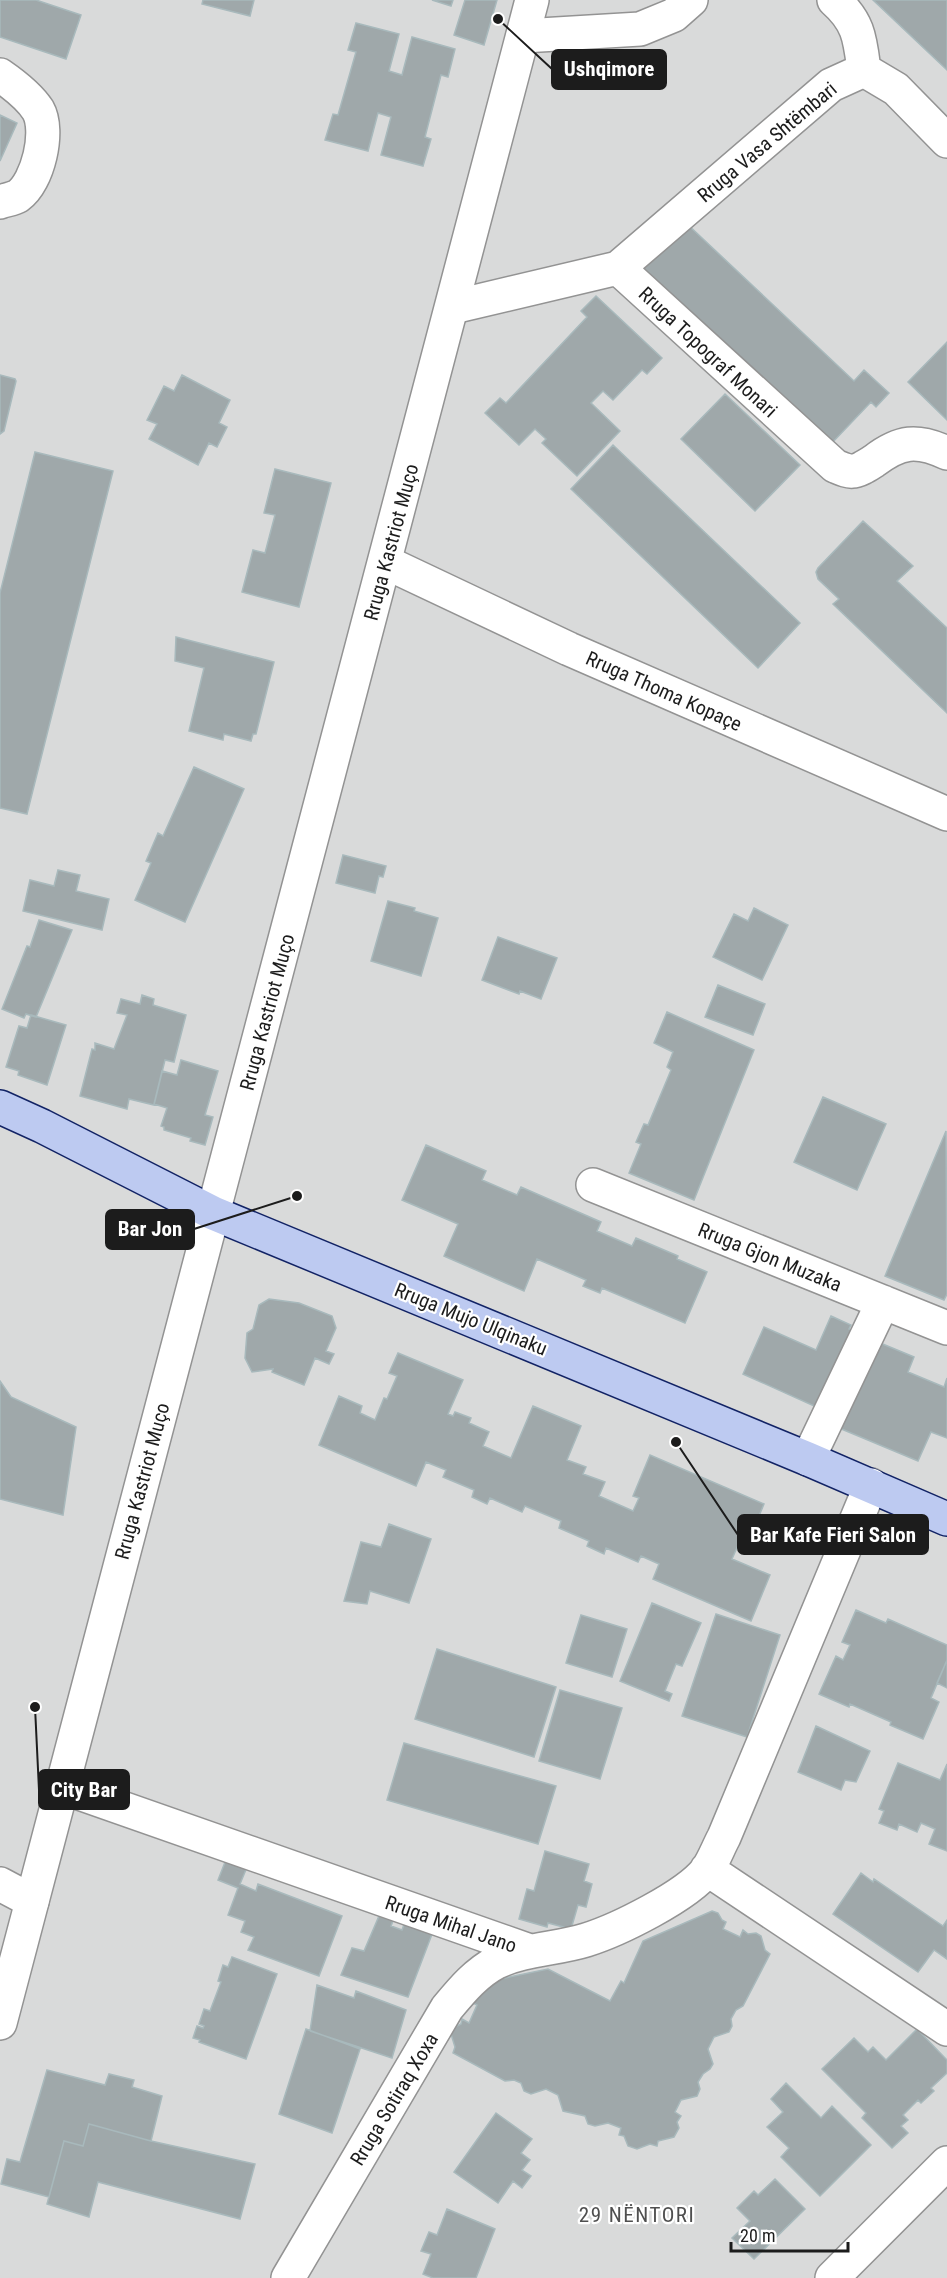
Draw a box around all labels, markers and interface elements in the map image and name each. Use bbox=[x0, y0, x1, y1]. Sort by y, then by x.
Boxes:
callout: Ushqimore bbox=[552, 50, 666, 89]
text: Ushqimore bbox=[564, 57, 654, 81]
street label: Rruga Vasa Shtëmbari bbox=[692, 77, 842, 207]
street label: Rruga Topograf Monari bbox=[634, 282, 782, 422]
street label: Rruga Kastriot Muço bbox=[359, 461, 423, 623]
street label: Rruga Thoma Kopaçe bbox=[582, 646, 746, 736]
street label: Rruga Kastriot Muço bbox=[235, 931, 299, 1093]
callout: Bar Jon bbox=[106, 1210, 194, 1249]
text: Bar Jon bbox=[118, 1217, 182, 1241]
street label: Rruga Gjon Muzaka bbox=[695, 1217, 845, 1297]
street label: Rruga Mujo Ulqinaku bbox=[391, 1277, 551, 1361]
street label: Rruga Kastriot Muço bbox=[110, 1400, 174, 1562]
callout: Bar Kafe Fieri Salon bbox=[738, 1515, 928, 1554]
text: Bar Kafe Fieri Salon bbox=[750, 1523, 916, 1547]
callout: City Bar bbox=[39, 1770, 129, 1809]
text: City Bar bbox=[51, 1778, 117, 1802]
street label: Rruga Mihal Jano bbox=[382, 1890, 520, 1958]
street label: Rruga Sotiraq Xoxa bbox=[345, 2028, 443, 2170]
district label: 29 NËNTORI bbox=[579, 2203, 695, 2227]
scale bar bbox=[731, 2215, 848, 2253]
text: 20 m bbox=[740, 2225, 775, 2246]

